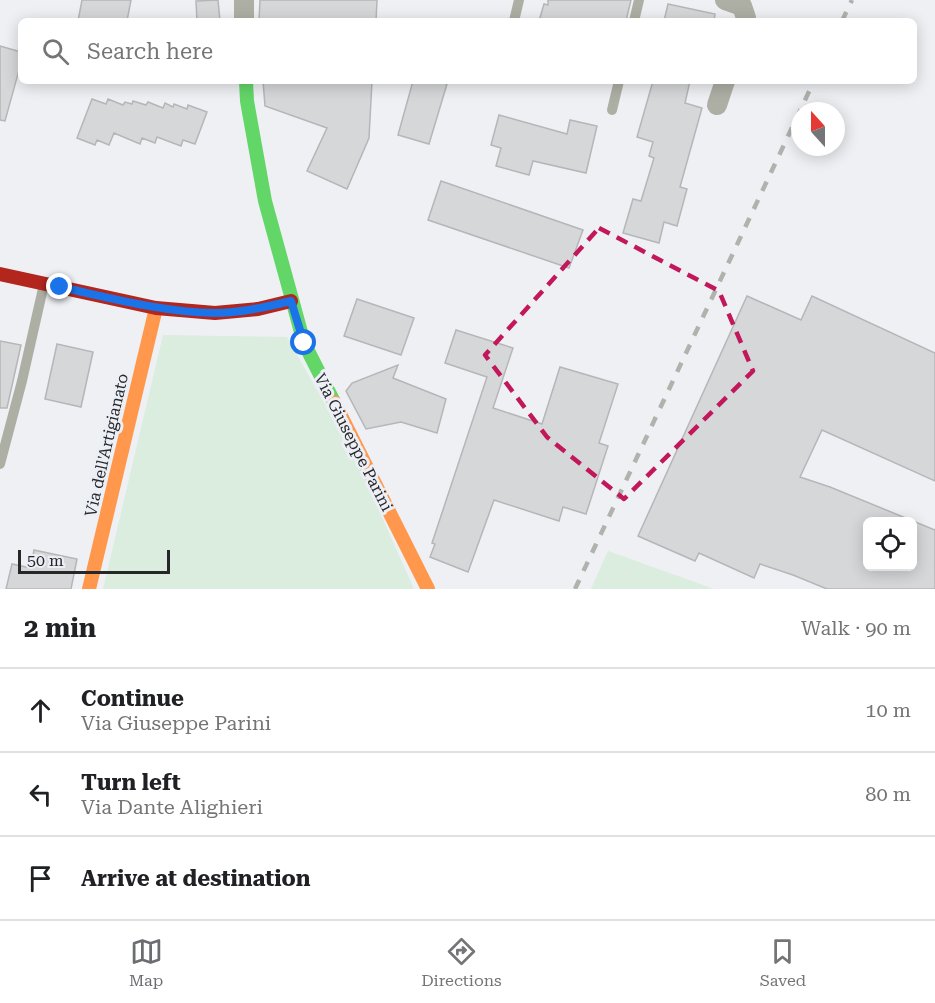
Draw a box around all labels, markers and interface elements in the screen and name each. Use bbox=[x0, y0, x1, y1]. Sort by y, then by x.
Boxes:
search box bbox=[18, 18, 917, 84]
icon: search bbox=[39, 35, 72, 68]
text: Search here bbox=[87, 39, 213, 64]
north arrow bbox=[791, 102, 845, 156]
route end bbox=[46, 273, 72, 299]
route start bbox=[290, 329, 316, 355]
street label: Via Giuseppe Parini bbox=[311, 370, 397, 514]
street label: Via dell'Artigianato bbox=[81, 371, 132, 519]
map controls bbox=[863, 517, 917, 571]
button: locate bbox=[863, 517, 917, 571]
scale bar bbox=[18, 547, 170, 574]
text: 50 m bbox=[27, 551, 64, 570]
text: 2 min bbox=[24, 613, 96, 643]
text: Walk · 90 m bbox=[801, 616, 911, 640]
text: Continue bbox=[81, 686, 184, 711]
icon: ahead bbox=[24, 694, 57, 727]
text: 10 m bbox=[865, 698, 911, 722]
text: Via Giuseppe Parini bbox=[81, 711, 271, 735]
text: Turn left bbox=[81, 770, 181, 795]
icon: left bbox=[24, 778, 57, 811]
text: 80 m bbox=[865, 782, 911, 806]
text: Via Dante Alighieri bbox=[81, 795, 263, 819]
icon: arrive bbox=[24, 862, 57, 895]
text: Arrive at destination bbox=[81, 866, 310, 891]
tab: Map bbox=[129, 935, 163, 990]
tab: Directions bbox=[421, 935, 502, 990]
tab: Saved bbox=[760, 935, 806, 990]

